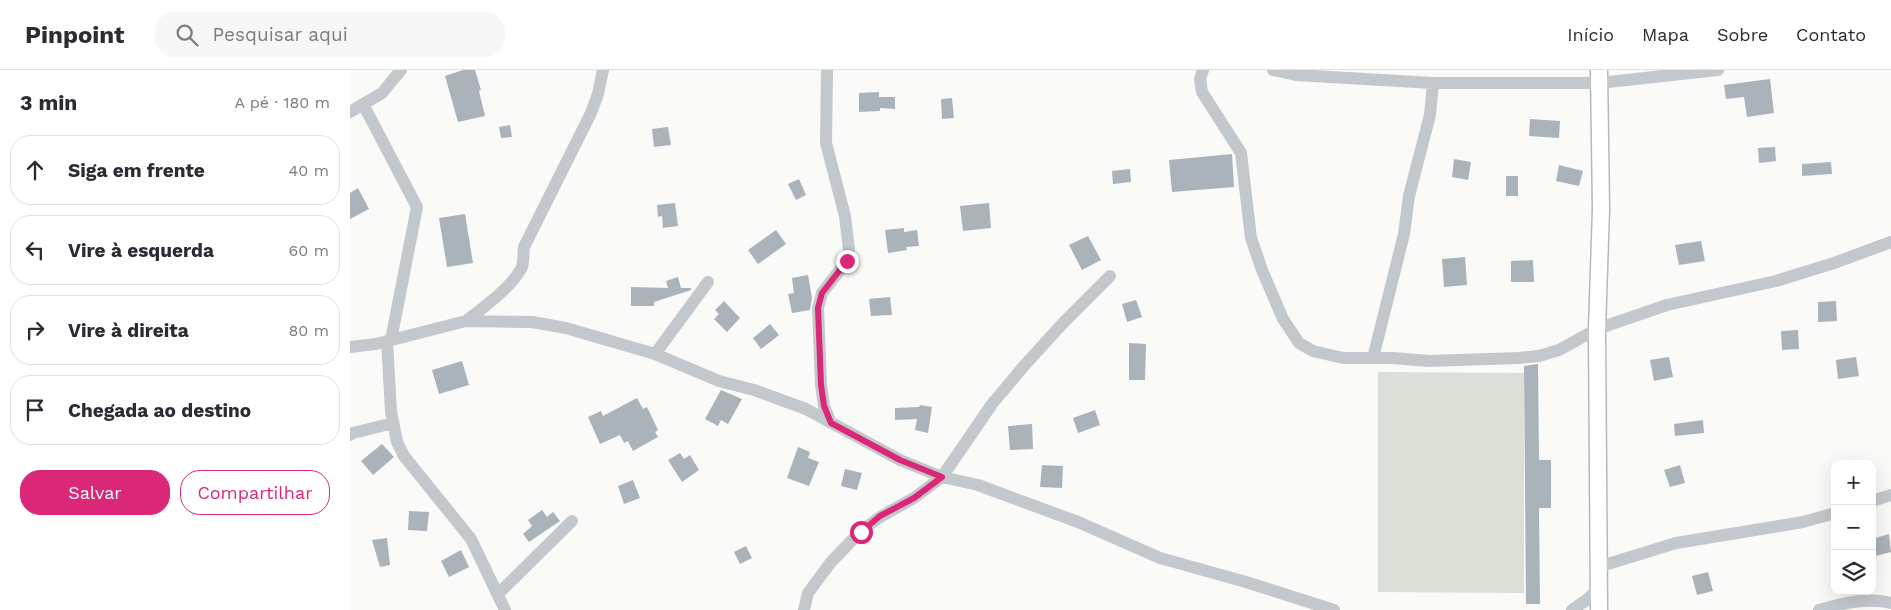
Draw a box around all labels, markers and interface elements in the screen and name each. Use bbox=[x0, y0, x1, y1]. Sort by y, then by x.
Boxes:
search box bbox=[155, 12, 505, 57]
text: Pinpoint bbox=[25, 21, 125, 49]
icon: search bbox=[173, 21, 201, 49]
text: Pesquisar aqui bbox=[213, 23, 348, 46]
text: Início bbox=[1567, 24, 1614, 45]
text: Mapa bbox=[1642, 24, 1689, 45]
text: Sobre bbox=[1717, 24, 1768, 45]
text: Contato bbox=[1796, 24, 1866, 45]
text: 3 min bbox=[20, 90, 77, 115]
text: A pé · 180 m bbox=[234, 93, 330, 112]
icon: ahead bbox=[21, 156, 49, 184]
text: Siga em frente bbox=[68, 159, 205, 182]
text: 40 m bbox=[289, 161, 329, 180]
icon: left bbox=[21, 236, 49, 264]
text: Vire à esquerda bbox=[68, 239, 214, 262]
text: 60 m bbox=[289, 241, 329, 260]
route end bbox=[836, 250, 859, 273]
icon: right bbox=[21, 316, 49, 344]
text: Vire à direita bbox=[68, 319, 189, 342]
text: 80 m bbox=[288, 321, 329, 340]
icon: arrive bbox=[21, 396, 49, 424]
text: Chegada ao destino bbox=[68, 399, 251, 422]
map controls bbox=[1831, 460, 1876, 595]
button: + bbox=[1831, 460, 1876, 505]
button: Salvar bbox=[20, 470, 170, 515]
button: Compartilhar bbox=[180, 470, 330, 515]
button: − bbox=[1831, 505, 1876, 550]
route start bbox=[850, 521, 873, 544]
button: layers bbox=[1831, 550, 1876, 595]

